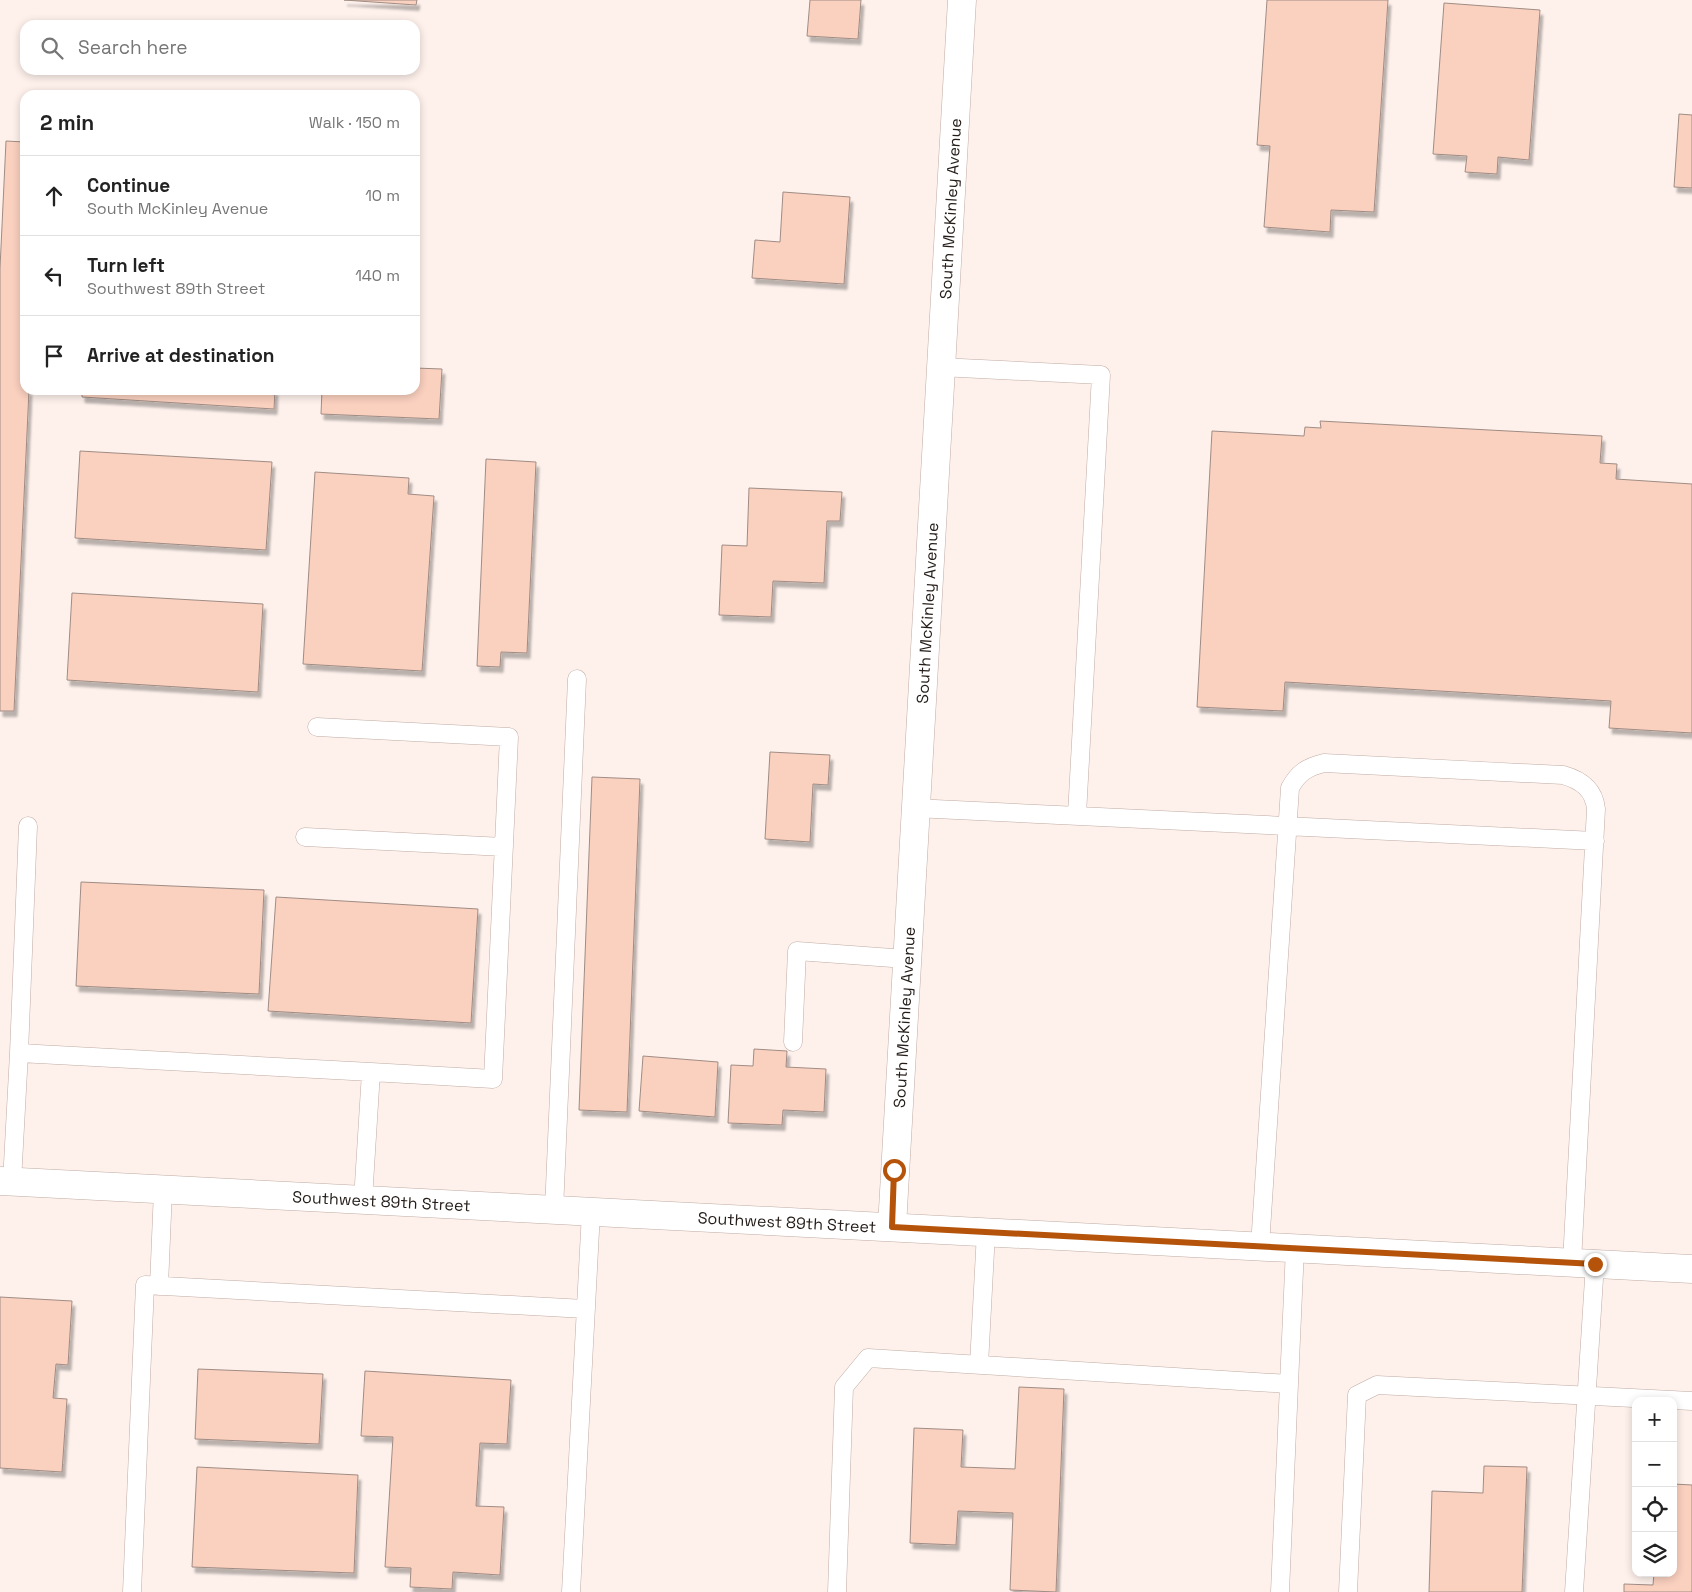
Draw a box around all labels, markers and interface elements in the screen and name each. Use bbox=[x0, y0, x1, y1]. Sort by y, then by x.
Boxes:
search box bbox=[20, 20, 420, 75]
icon: search bbox=[38, 34, 66, 62]
text: Search here bbox=[78, 35, 188, 60]
text: 2 min bbox=[40, 109, 94, 136]
text: Walk · 150 m bbox=[309, 112, 400, 133]
street label: South McKinley Avenue bbox=[935, 118, 966, 300]
text: Continue bbox=[87, 173, 170, 198]
icon: ahead bbox=[40, 182, 68, 210]
text: 10 m bbox=[365, 185, 400, 206]
text: South McKinley Avenue bbox=[87, 198, 268, 219]
text: Turn left bbox=[87, 253, 165, 278]
icon: left bbox=[40, 262, 68, 290]
text: 140 m bbox=[355, 265, 400, 286]
text: Southwest 89th Street bbox=[87, 278, 265, 299]
icon: arrive bbox=[40, 342, 68, 370]
text: Arrive at destination bbox=[87, 343, 275, 368]
street label: South McKinley Avenue bbox=[912, 522, 943, 704]
street label: South McKinley Avenue bbox=[889, 926, 920, 1109]
route start bbox=[883, 1159, 906, 1182]
street label: Southwest 89th Street bbox=[292, 1186, 471, 1216]
street label: Southwest 89th Street bbox=[697, 1207, 877, 1238]
route end bbox=[1584, 1253, 1607, 1276]
map controls bbox=[1632, 1397, 1677, 1577]
button: + bbox=[1632, 1397, 1677, 1442]
button: − bbox=[1632, 1442, 1677, 1487]
button: locate bbox=[1632, 1487, 1677, 1532]
button: layers bbox=[1632, 1532, 1677, 1577]

